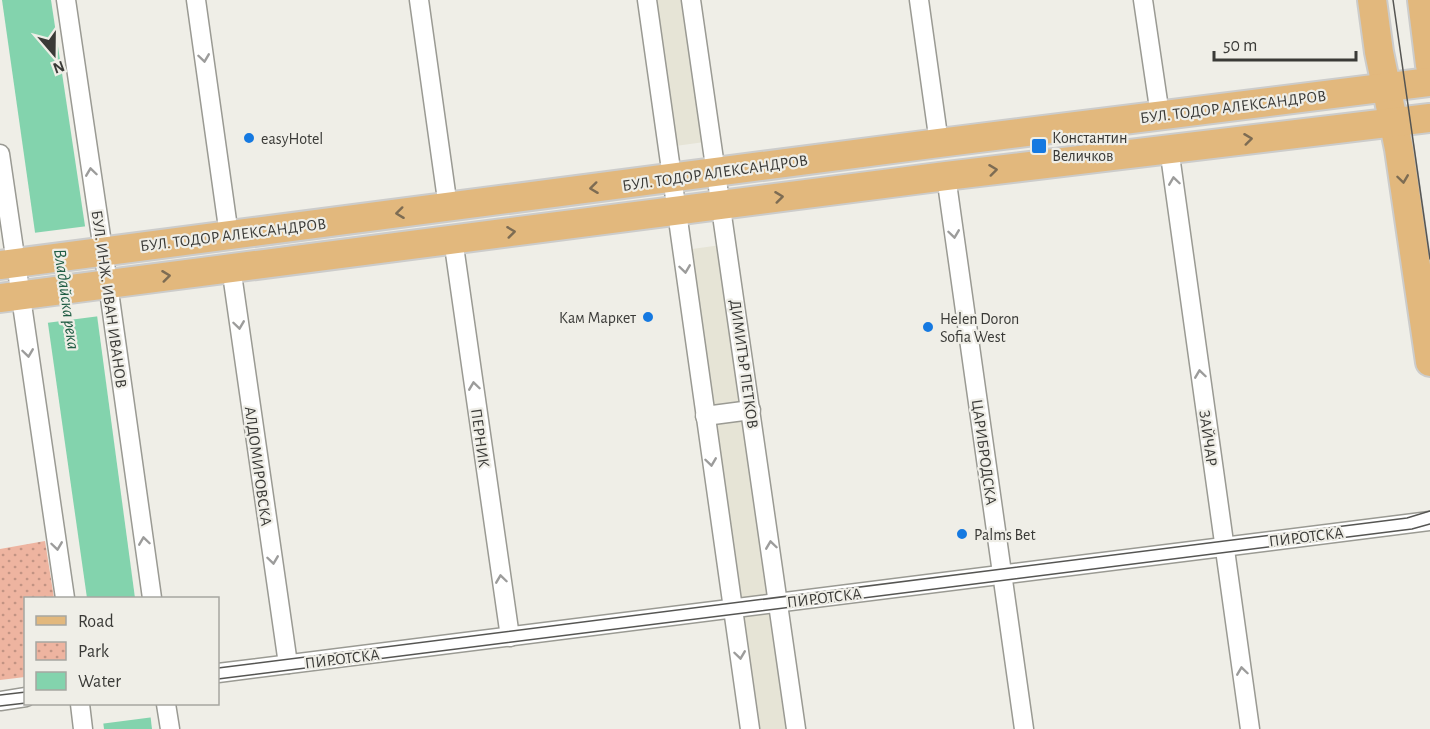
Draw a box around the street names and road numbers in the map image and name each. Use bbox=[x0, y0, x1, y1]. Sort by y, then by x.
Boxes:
street label: БУЛ. ТОДОР АЛЕКСАНДРОВ bbox=[1139, 88, 1327, 126]
street label: БУЛ. ТОДОР АЛЕКСАНДРОВ bbox=[621, 152, 809, 194]
street label: БУЛ. ИНЖ. ИВАН ИВАНОВ bbox=[89, 209, 129, 389]
street label: БУЛ. ТОДОР АЛЕКСАНДРОВ bbox=[139, 216, 327, 254]
street label: ДИМИТЪР ПЕТКОВ bbox=[727, 299, 761, 430]
street label: ЦАРИБРОДСКА bbox=[969, 398, 999, 507]
street label: АЛДОМИРОВСКА bbox=[242, 405, 274, 527]
street label: ПЕРНИК bbox=[468, 408, 492, 469]
street label: ЗАЙЧАР bbox=[1196, 409, 1221, 467]
street label: ПИРОТСКА bbox=[1268, 524, 1345, 550]
street label: ПИРОТСКА bbox=[786, 585, 863, 611]
street label: ПИРОТСКА bbox=[304, 646, 381, 672]

